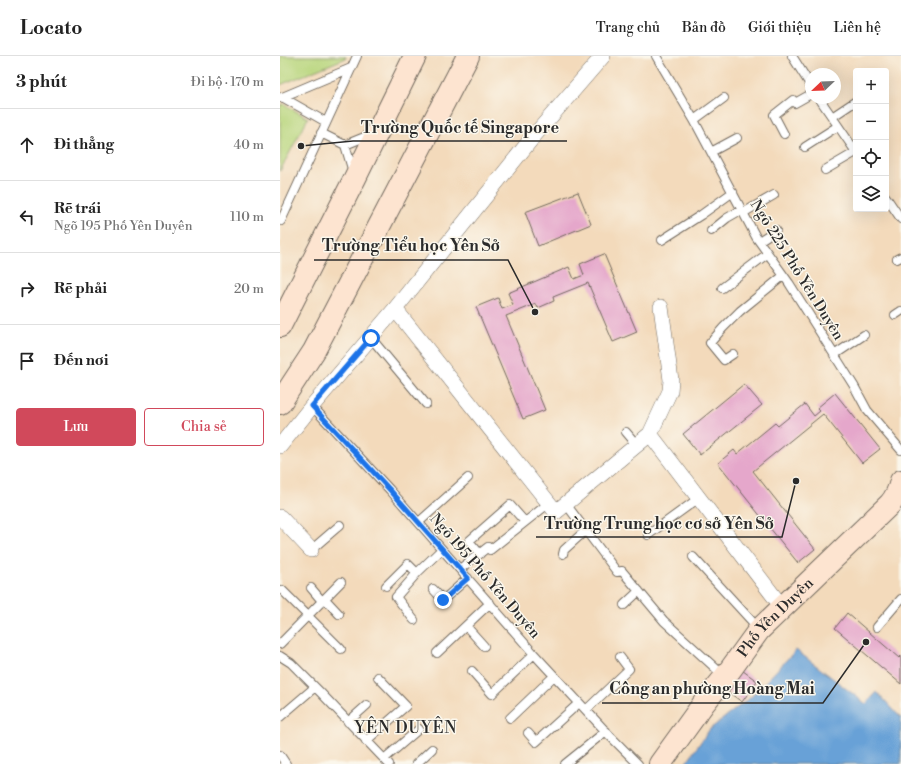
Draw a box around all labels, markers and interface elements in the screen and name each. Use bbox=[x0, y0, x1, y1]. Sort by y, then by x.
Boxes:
text: Locato bbox=[20, 16, 82, 40]
text: Trang chủ bbox=[596, 19, 660, 37]
text: Bản đồ bbox=[682, 19, 726, 37]
text: Giới thiệu bbox=[748, 19, 811, 37]
text: Liên hệ bbox=[833, 19, 881, 37]
north arrow bbox=[805, 68, 841, 104]
map controls bbox=[853, 68, 889, 212]
button: + bbox=[853, 68, 889, 104]
text: 3 phút bbox=[16, 71, 67, 93]
text: Đi bộ · 170 m bbox=[191, 74, 264, 90]
button: − bbox=[853, 104, 889, 140]
callout: Trường Quốc tế Singapore bbox=[353, 113, 567, 141]
text: Trường Quốc tế Singapore bbox=[361, 118, 559, 138]
icon: ahead bbox=[16, 134, 38, 156]
text: Đi thẳng bbox=[54, 135, 114, 154]
text: 40 m bbox=[234, 137, 264, 153]
button: locate bbox=[853, 140, 889, 176]
button: layers bbox=[853, 176, 889, 212]
street label: Ngõ 225 Phố Yên Duyên bbox=[746, 196, 848, 344]
text: Rẽ trái bbox=[54, 199, 101, 218]
icon: left bbox=[16, 206, 38, 228]
text: 110 m bbox=[230, 209, 264, 225]
text: Ngõ 195 Phố Yên Duyên bbox=[54, 218, 192, 234]
callout: Trường Tiểu học Yên Sở bbox=[314, 232, 508, 260]
text: Trường Tiểu học Yên Sở bbox=[322, 236, 500, 256]
icon: right bbox=[16, 278, 38, 300]
text: Rẽ phải bbox=[54, 279, 107, 298]
text: 20 m bbox=[234, 281, 264, 297]
route start bbox=[362, 329, 380, 347]
icon: arrive bbox=[16, 350, 38, 372]
text: Đến nơi bbox=[54, 351, 108, 370]
button: Lưu bbox=[16, 408, 136, 446]
button: Chia sẻ bbox=[144, 408, 264, 446]
callout: Trường Trung học cơ sở Yên Sở bbox=[536, 509, 782, 537]
street label: Ngõ 195 Phố Yên Duyên bbox=[425, 510, 545, 643]
text: Trường Trung học cơ sở Yên Sở bbox=[544, 514, 774, 534]
street label: Phố Yên Duyên bbox=[733, 573, 817, 661]
route end bbox=[434, 591, 452, 609]
callout: Công an phường Hoàng Mai bbox=[602, 675, 823, 703]
text: Công an phường Hoàng Mai bbox=[609, 679, 815, 699]
district label: YÊN DUYÊN bbox=[353, 716, 458, 738]

